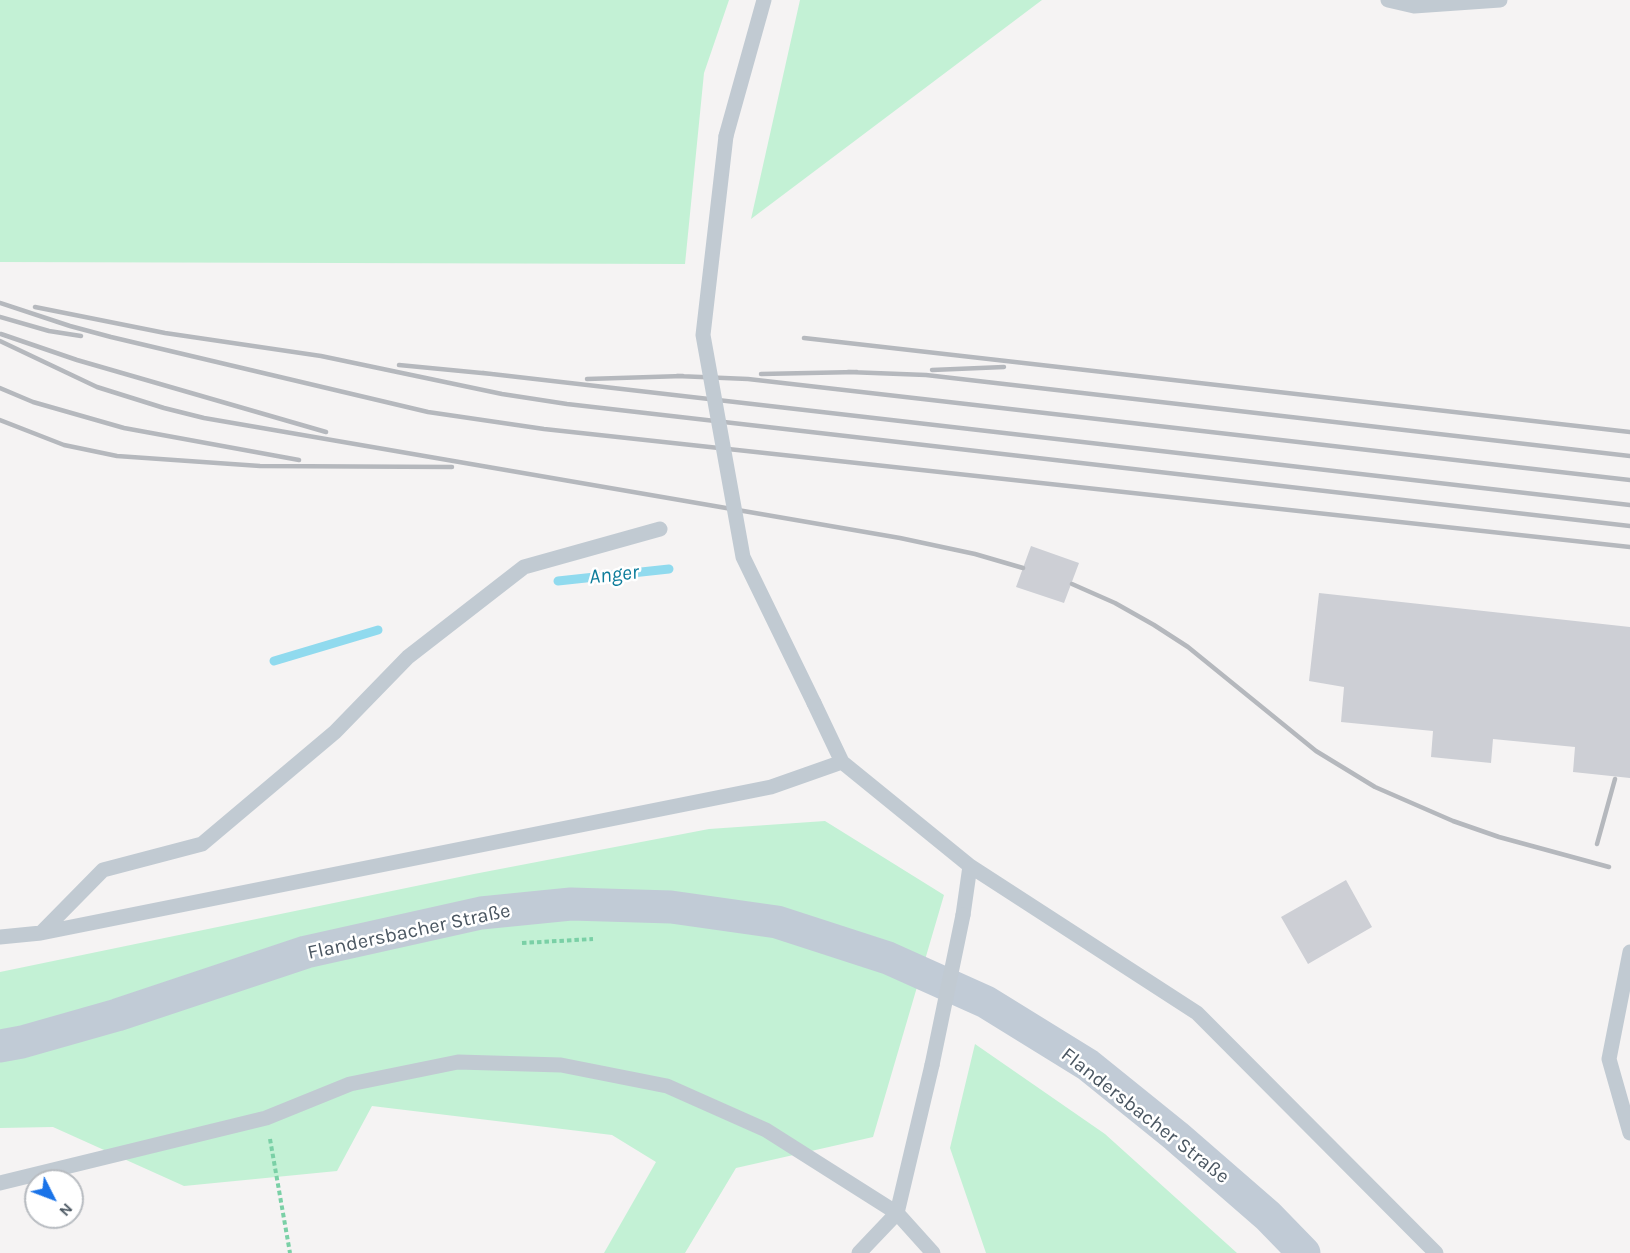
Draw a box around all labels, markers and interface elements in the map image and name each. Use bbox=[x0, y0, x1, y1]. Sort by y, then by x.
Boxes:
water label: Anger bbox=[588, 560, 640, 590]
street label: Flandersbacher Straße bbox=[305, 899, 513, 965]
street label: Flandersbacher Straße bbox=[1056, 1043, 1234, 1189]
north arrow bbox=[24, 1169, 84, 1229]
text: N bbox=[55, 1199, 77, 1221]

